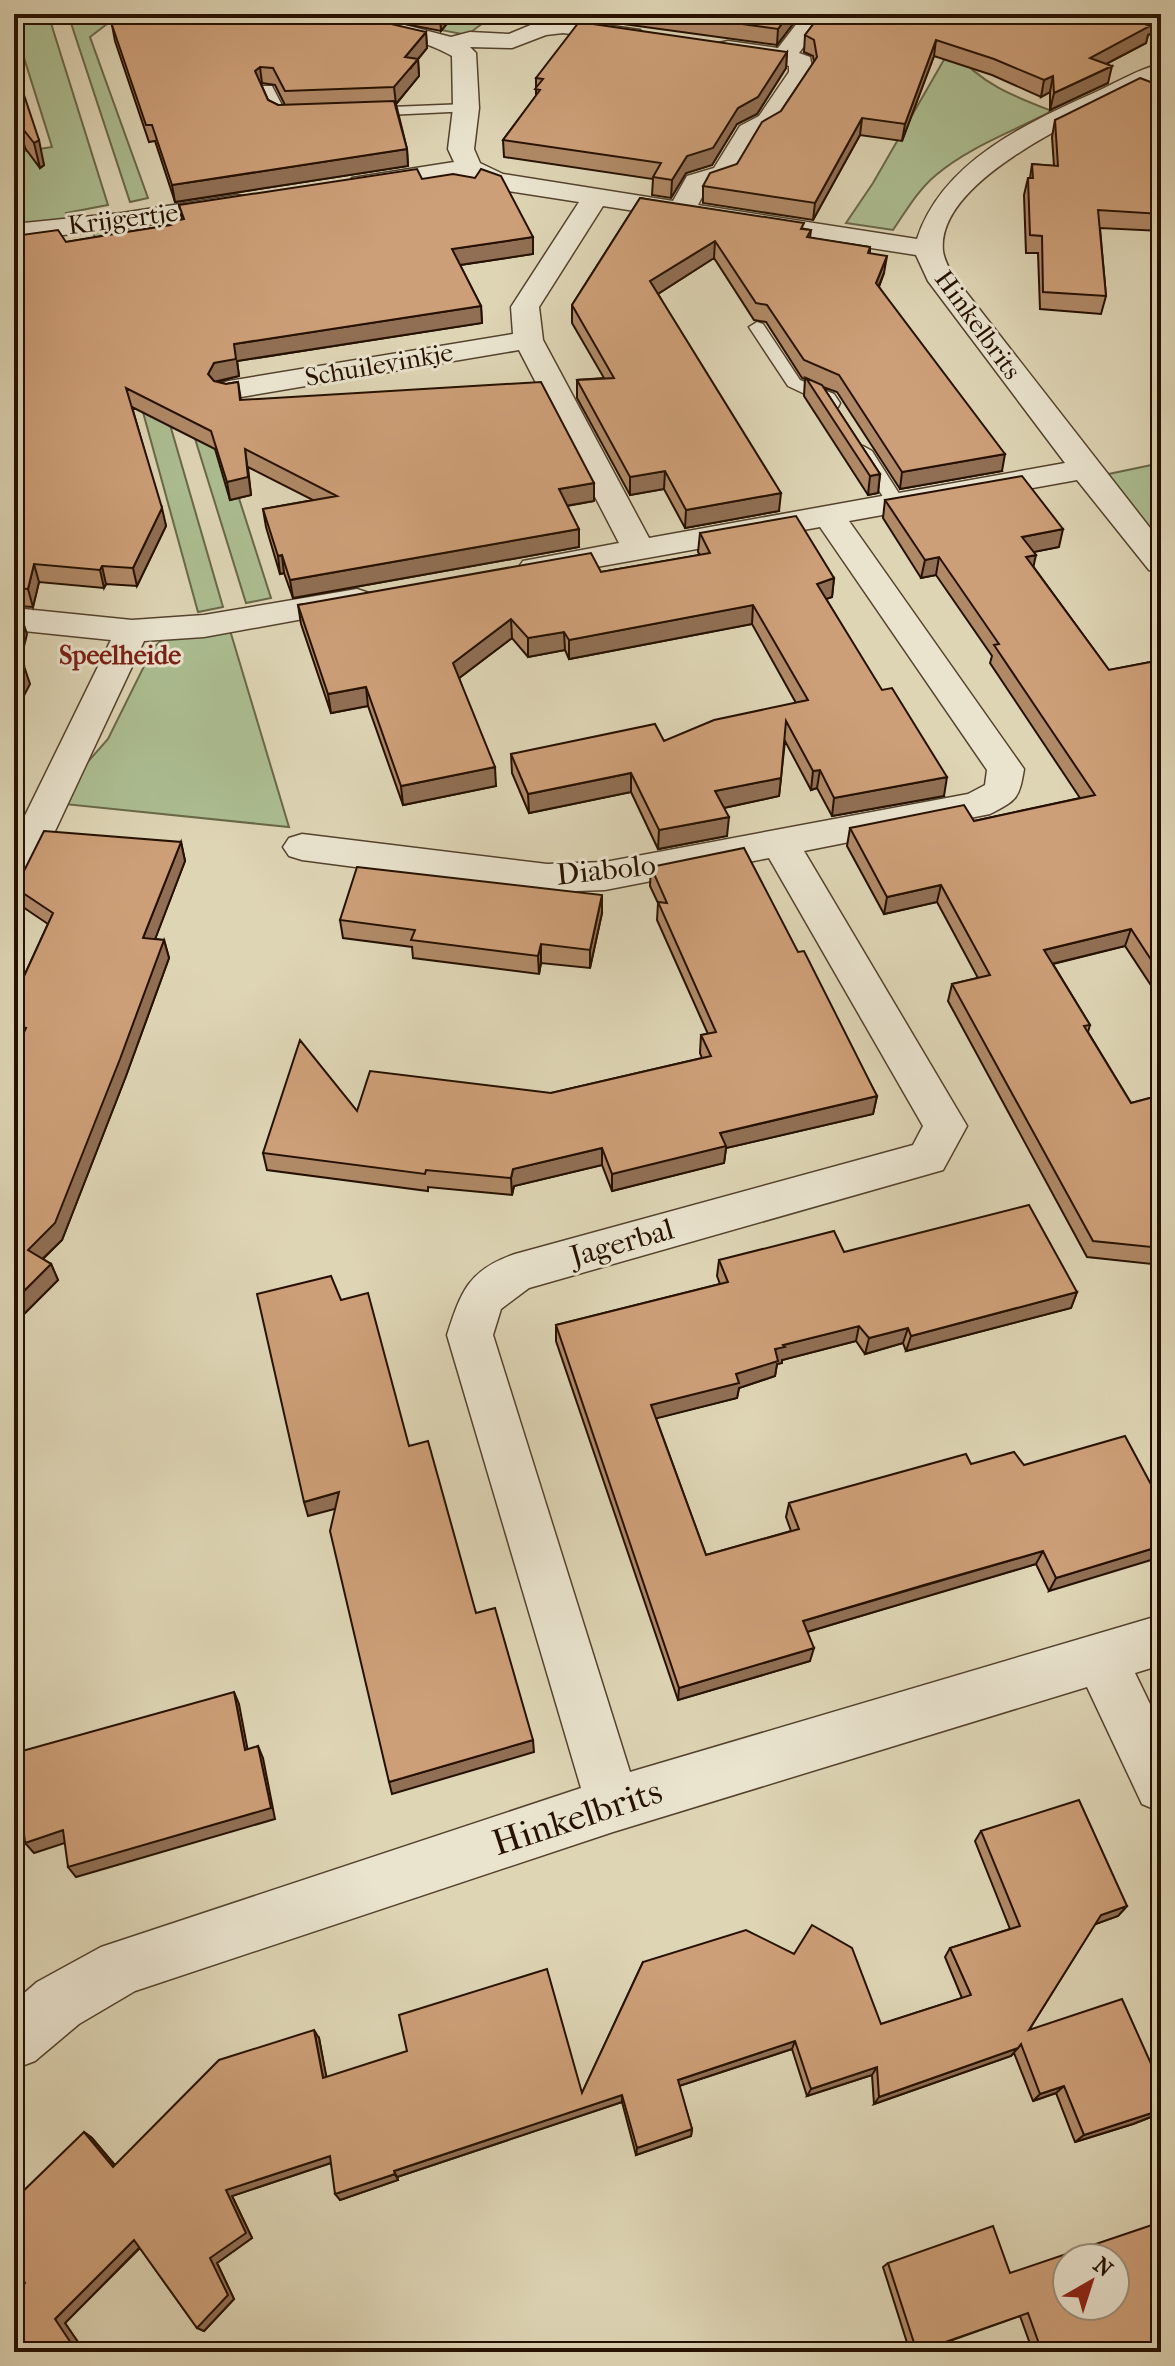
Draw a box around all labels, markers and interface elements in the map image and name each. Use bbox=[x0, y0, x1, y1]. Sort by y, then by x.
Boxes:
street label: Krijgertje bbox=[66, 197, 180, 241]
street label: Hinkelbrits bbox=[928, 265, 1028, 385]
street label: Schuilevinkje bbox=[303, 337, 456, 393]
district label: Speelheide bbox=[59, 640, 181, 671]
street label: Diabolo bbox=[555, 847, 657, 893]
street label: Jagerbal bbox=[564, 1212, 678, 1275]
street label: Hinkelbrits bbox=[487, 1770, 667, 1864]
north arrow bbox=[1051, 2242, 1131, 2322]
text: N bbox=[1088, 2252, 1118, 2283]

